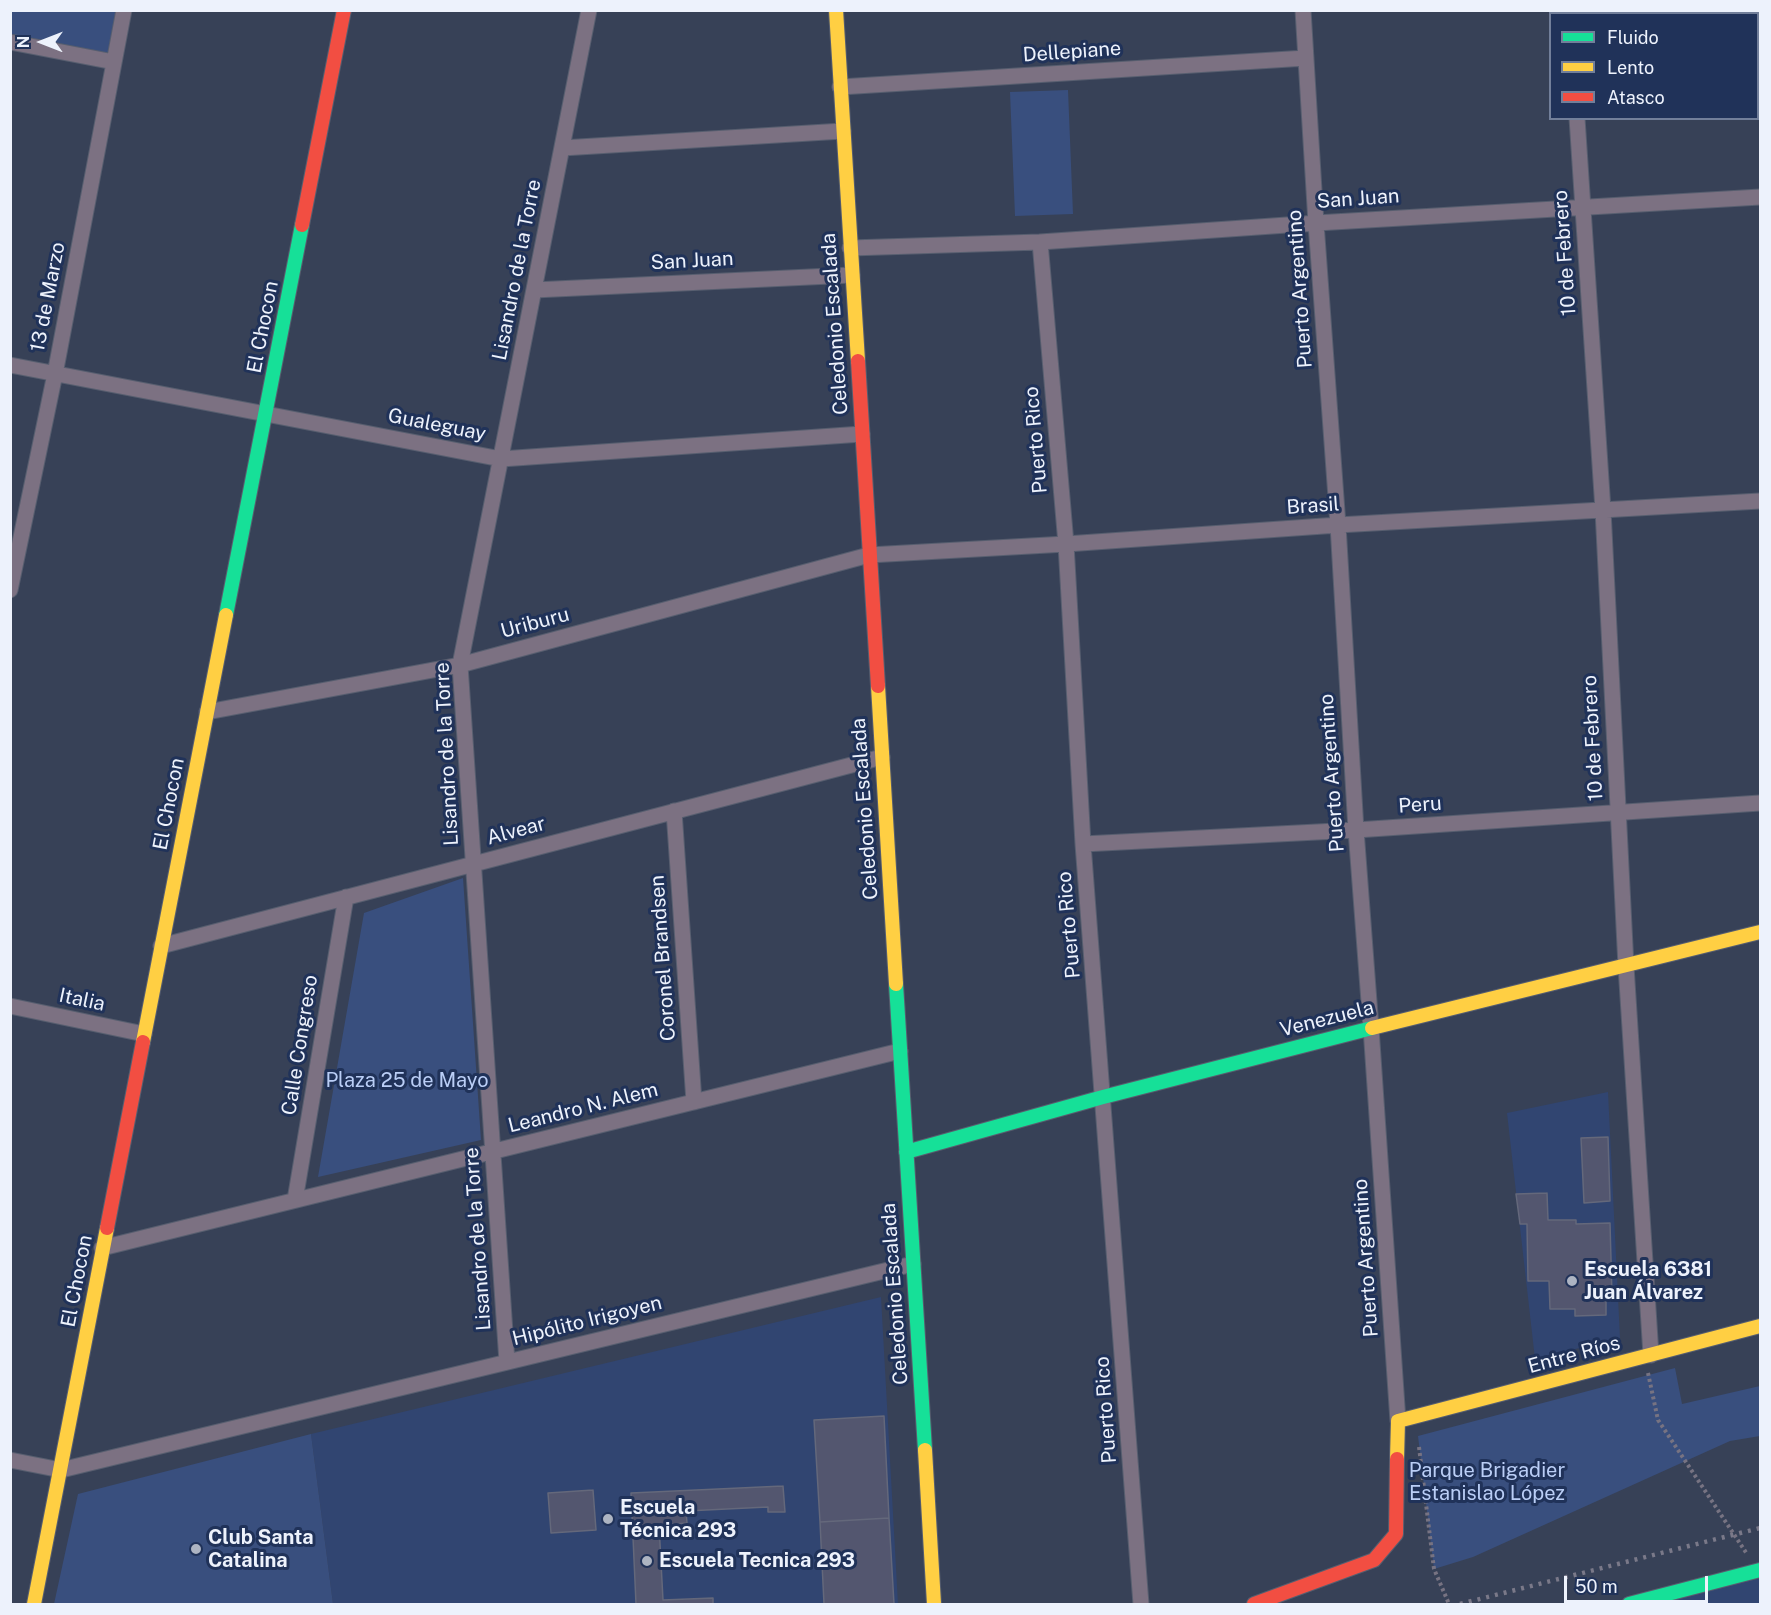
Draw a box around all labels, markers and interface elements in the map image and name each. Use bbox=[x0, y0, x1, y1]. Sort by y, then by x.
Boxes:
north arrow bbox=[12, 12, 72, 72]
legend bbox=[1549, 12, 1759, 120]
text: Fluido bbox=[1607, 27, 1659, 48]
text: N bbox=[14, 36, 33, 48]
street label: Dellepiane bbox=[1022, 37, 1122, 67]
text: Lento bbox=[1607, 57, 1654, 78]
text: Atasco bbox=[1607, 87, 1665, 108]
street label: Lisandro de la Torre bbox=[488, 178, 546, 362]
street label: San Juan bbox=[1316, 184, 1400, 214]
street label: 10 de Febrero bbox=[1549, 189, 1581, 317]
street label: Puerto Argentino bbox=[1282, 209, 1318, 369]
street label: Celedonio Escalada bbox=[817, 232, 853, 416]
street label: 13 de Marzo bbox=[26, 240, 70, 354]
street label: San Juan bbox=[650, 247, 734, 275]
street label: El Chocon bbox=[242, 279, 284, 375]
street label: Puerto Rico bbox=[1019, 386, 1053, 494]
street label: Gualeguay bbox=[386, 404, 488, 446]
street label: Brasil bbox=[1286, 492, 1340, 520]
street label: Uriburu bbox=[498, 602, 572, 644]
street label: Lisandro de la Torre bbox=[430, 662, 464, 846]
street label: 10 de Febrero bbox=[1578, 674, 1608, 802]
street label: Puerto Argentino bbox=[1314, 693, 1350, 853]
street label: Celedonio Escalada bbox=[847, 717, 883, 901]
street label: El Chocon bbox=[148, 756, 190, 852]
street label: Peru bbox=[1398, 792, 1442, 818]
street label: Alvear bbox=[484, 812, 548, 850]
street label: Puerto Rico bbox=[1052, 871, 1086, 979]
street label: Coronel Brandsen bbox=[645, 874, 681, 1042]
street label: Calle Congreso bbox=[277, 973, 323, 1117]
street label: Italia bbox=[57, 983, 107, 1017]
street label: Venezuela bbox=[1278, 996, 1376, 1042]
park label: Plaza 25 de Mayo bbox=[325, 1069, 489, 1093]
street label: Leandro N. Alem bbox=[506, 1078, 660, 1138]
street label: Lisandro de la Torre bbox=[460, 1147, 496, 1331]
street label: Puerto Argentino bbox=[1348, 1178, 1384, 1338]
street label: Celedonio Escalada bbox=[877, 1202, 913, 1386]
street label: El Chocon bbox=[56, 1233, 98, 1329]
place label: Escuela 6381 Juan Álvarez bbox=[1584, 1258, 1712, 1305]
marker: Escuela 6381 Juan Álvarez bbox=[1565, 1274, 1579, 1288]
street label: Hipólito Irigoyen bbox=[510, 1291, 664, 1351]
street label: Entre Ríos bbox=[1525, 1331, 1623, 1379]
street label: Puerto Rico bbox=[1090, 1356, 1122, 1464]
park label: Parque Brigadier Estanislao López bbox=[1409, 1459, 1565, 1506]
place label: Escuela Técnica 293 bbox=[620, 1496, 736, 1543]
marker: Escuela Técnica 293 bbox=[601, 1512, 615, 1526]
place label: Club Santa Catalina bbox=[208, 1526, 314, 1573]
marker: Club Santa Catalina bbox=[189, 1542, 203, 1556]
place label: Escuela Tecnica 293 bbox=[659, 1549, 855, 1573]
marker: Escuela Tecnica 293 bbox=[640, 1554, 654, 1568]
scale bar bbox=[1567, 1564, 1711, 1602]
text: 50 m bbox=[1575, 1576, 1618, 1597]

